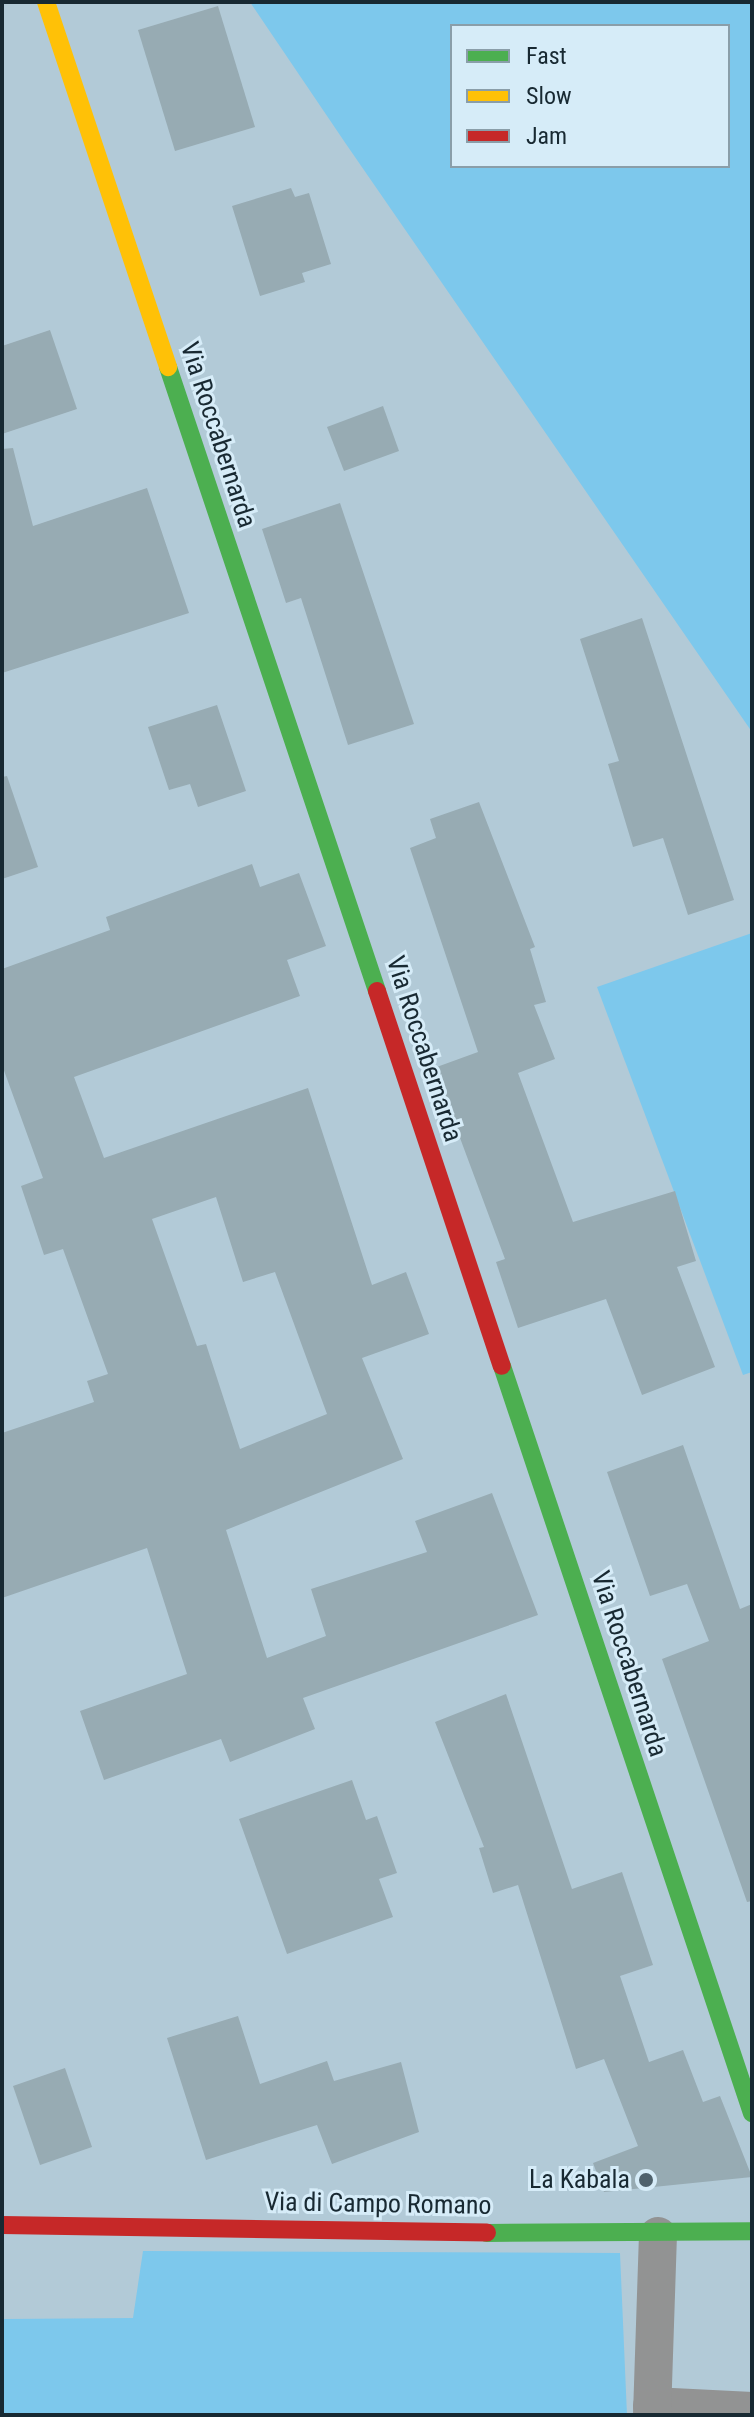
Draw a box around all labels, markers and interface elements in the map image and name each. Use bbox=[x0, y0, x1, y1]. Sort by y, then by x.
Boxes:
legend bbox=[450, 24, 730, 168]
text: Fast bbox=[526, 42, 567, 70]
text: Slow bbox=[526, 82, 572, 110]
text: Jam bbox=[526, 122, 567, 150]
street label: Via Roccabernarda bbox=[173, 338, 263, 532]
street label: Via Roccabernarda bbox=[379, 952, 469, 1146]
street label: Via Roccabernarda bbox=[584, 1567, 674, 1761]
place label: La Kabala bbox=[529, 2164, 630, 2196]
marker: La Kabala bbox=[637, 2171, 655, 2189]
street label: Via di Campo Romano bbox=[264, 2186, 492, 2222]

